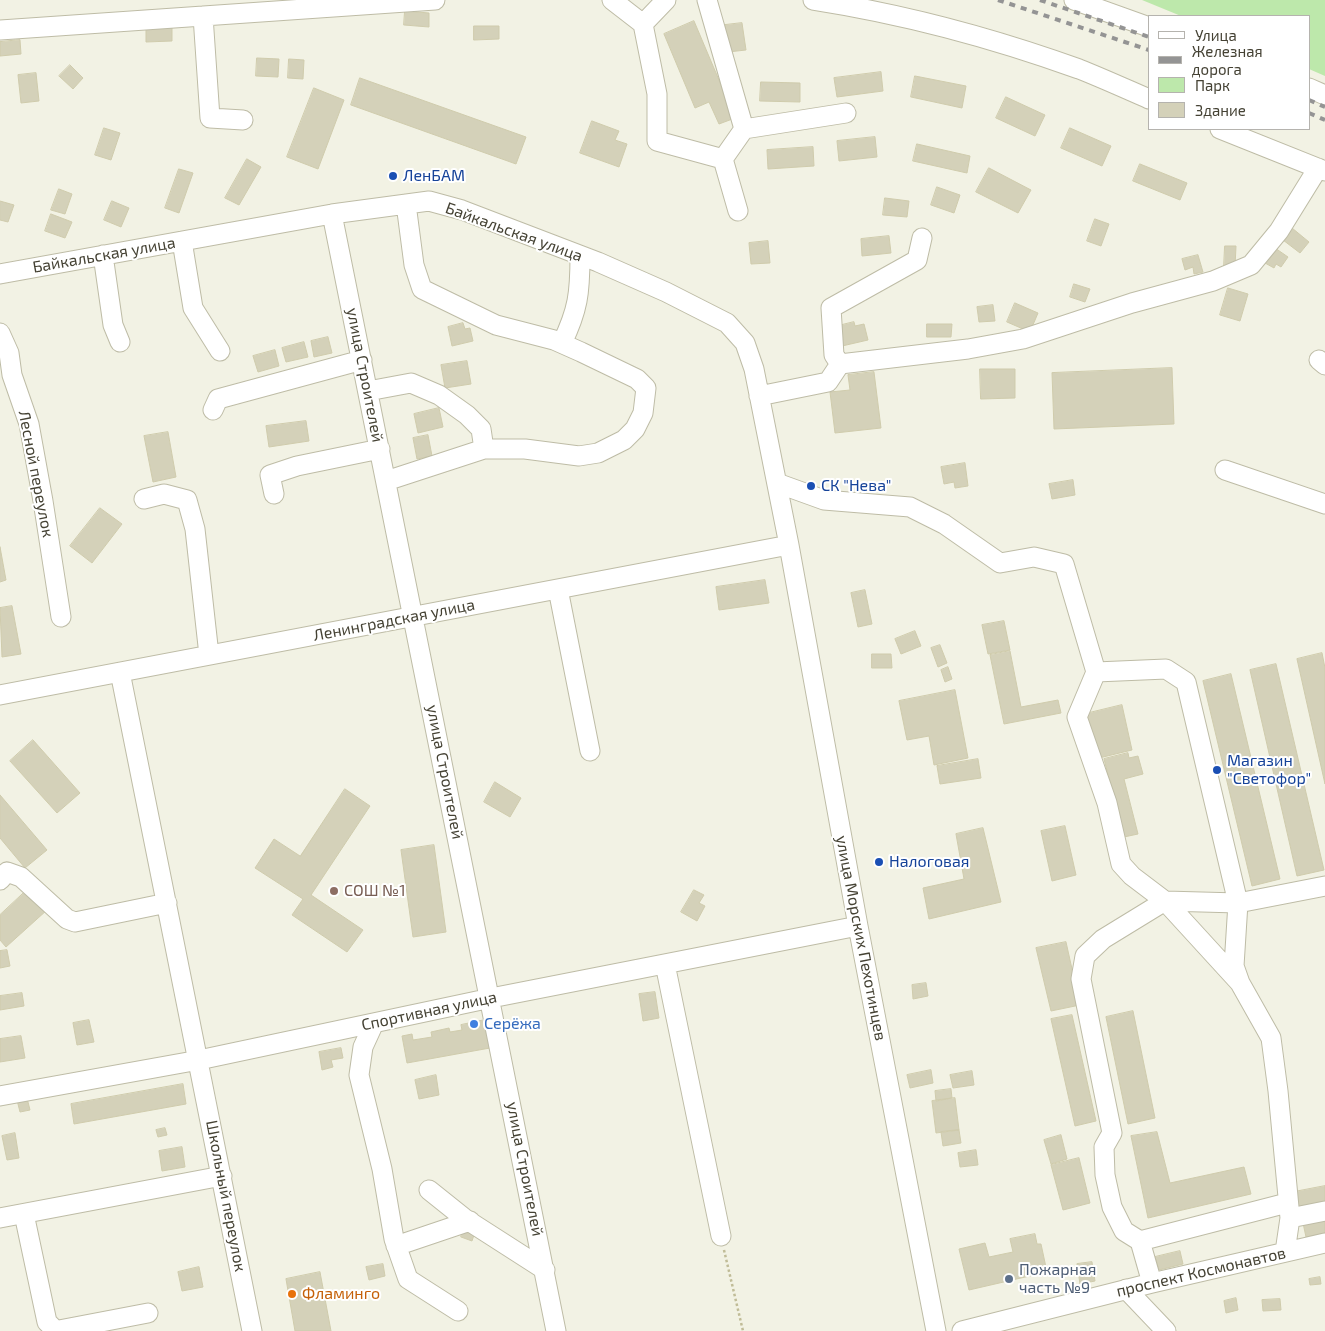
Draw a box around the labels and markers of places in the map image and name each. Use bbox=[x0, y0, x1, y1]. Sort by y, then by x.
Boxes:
place label: ЛенБАМ bbox=[403, 166, 465, 186]
marker: ЛенБАМ bbox=[387, 170, 399, 182]
place label: СК "Нева" bbox=[821, 476, 891, 496]
marker: СК "Нева" bbox=[805, 480, 817, 492]
place label: Магазин "Светофор" bbox=[1227, 751, 1311, 789]
marker: Магазин "Светофор" bbox=[1211, 764, 1223, 776]
place label: Налоговая bbox=[889, 852, 969, 872]
marker: Налоговая bbox=[873, 856, 885, 868]
place label: СОШ №1 bbox=[344, 881, 406, 901]
marker: СОШ №1 bbox=[328, 885, 340, 897]
place label: Серёжа bbox=[484, 1014, 541, 1034]
marker: Серёжа bbox=[468, 1018, 480, 1030]
place label: Пожарная часть №9 bbox=[1019, 1260, 1096, 1298]
marker: Пожарная часть №9 bbox=[1003, 1273, 1015, 1285]
place label: Фламинго bbox=[302, 1284, 380, 1304]
marker: Фламинго bbox=[286, 1288, 298, 1300]

